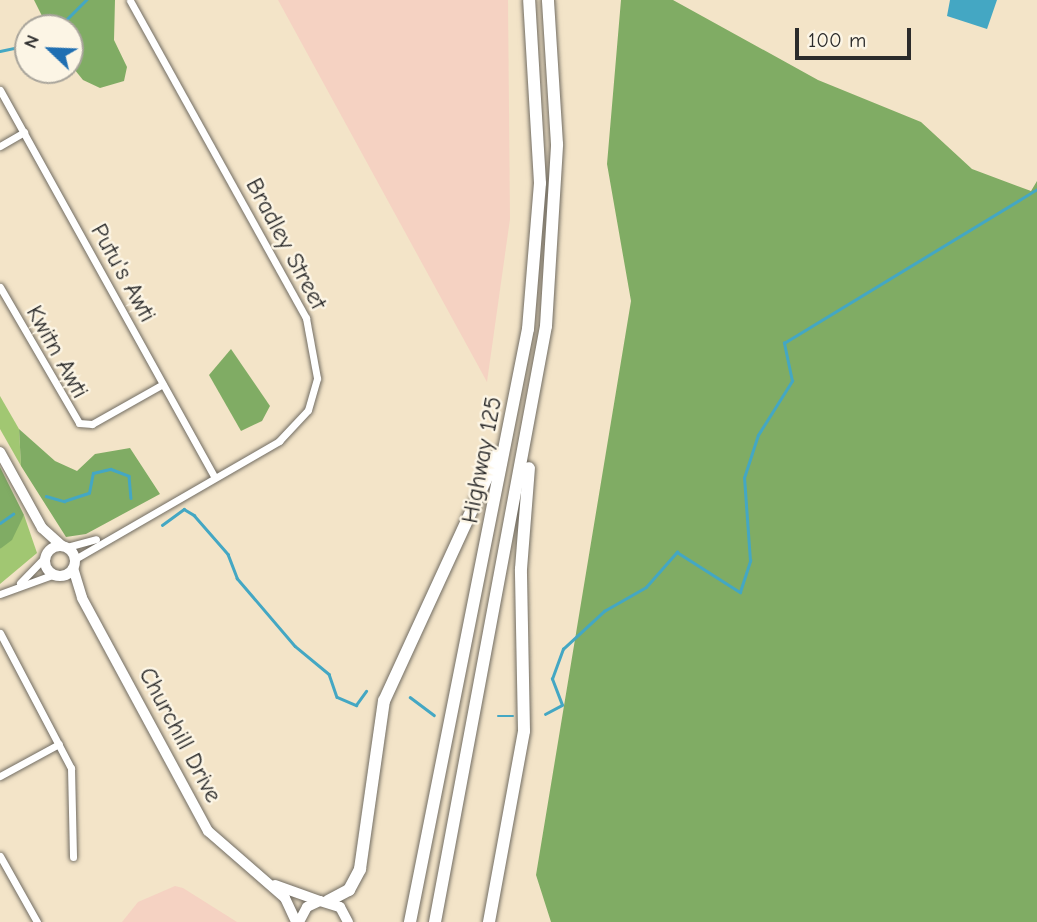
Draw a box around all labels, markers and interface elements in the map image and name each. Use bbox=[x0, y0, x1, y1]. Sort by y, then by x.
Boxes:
north arrow bbox=[14, 14, 84, 84]
scale bar bbox=[799, 14, 914, 58]
text: 100 m bbox=[808, 28, 866, 52]
text: N bbox=[19, 32, 44, 52]
street label: Bradley Street bbox=[239, 173, 333, 315]
street label: Putu's Awti bbox=[84, 219, 162, 327]
street label: Kwitn Awti bbox=[20, 300, 94, 404]
street label: Highway 125 bbox=[456, 394, 508, 526]
street label: Churchill Drive bbox=[132, 663, 228, 807]

